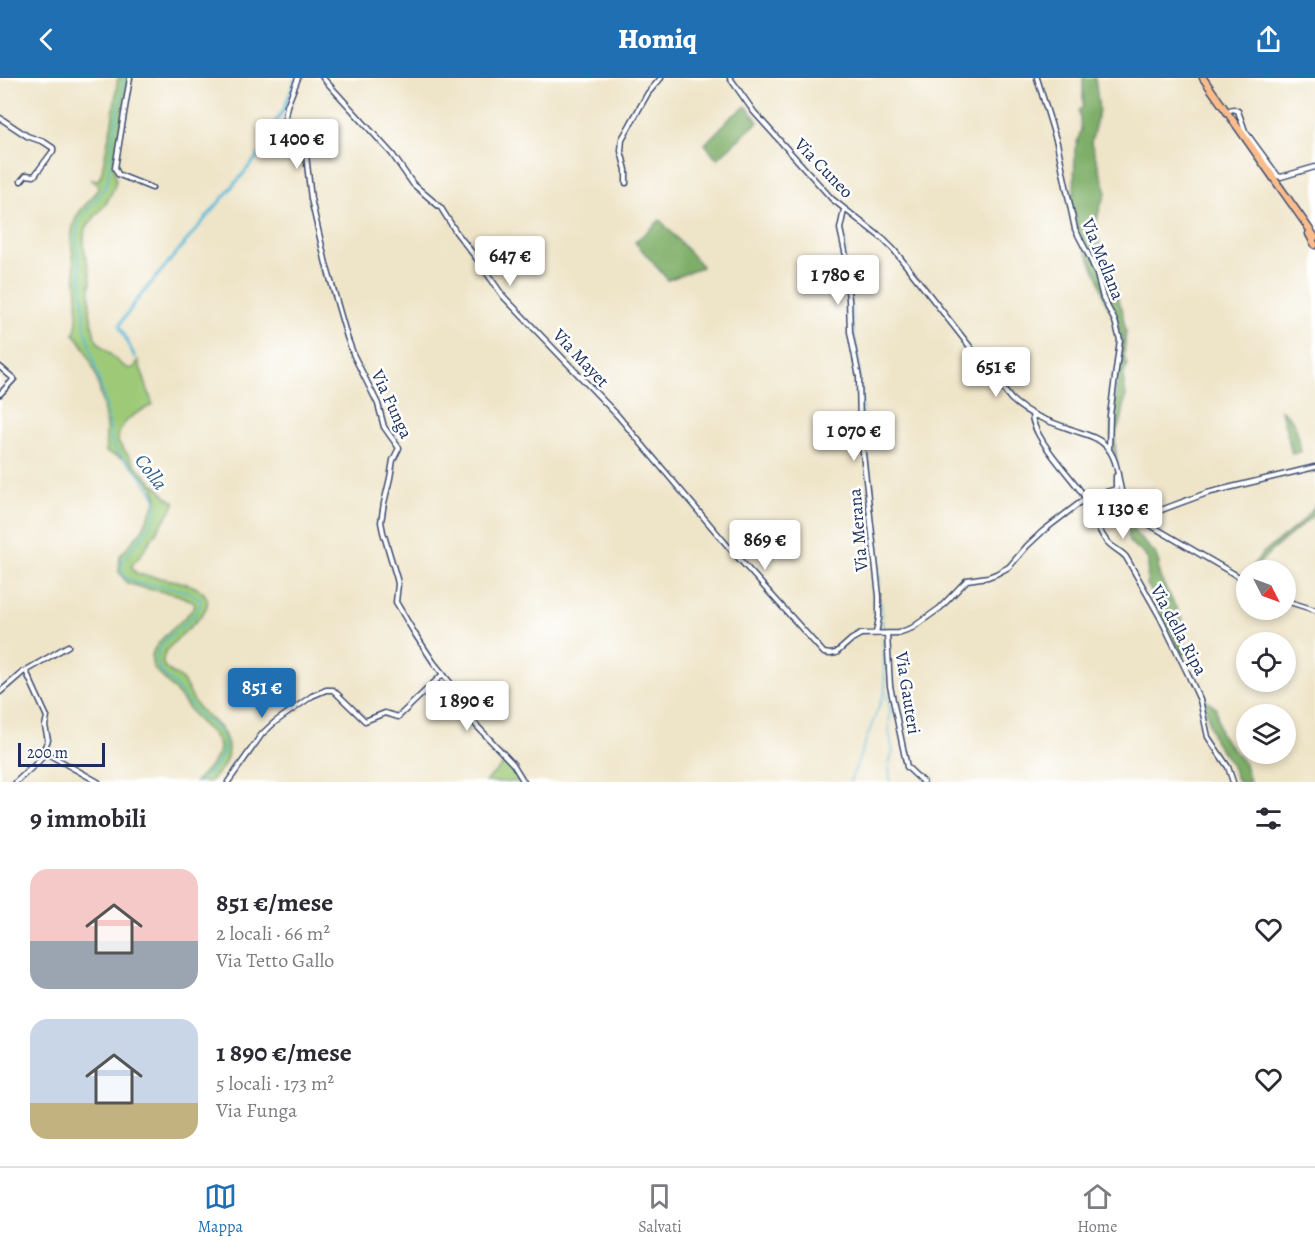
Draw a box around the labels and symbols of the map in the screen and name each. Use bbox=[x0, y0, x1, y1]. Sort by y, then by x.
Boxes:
pin: 1 400 € bbox=[242, 119, 352, 170]
street label: Via Cuneo bbox=[789, 132, 859, 203]
street label: Via Mellana bbox=[1075, 214, 1130, 304]
pin: 647 € bbox=[468, 236, 552, 287]
pin: 1 780 € bbox=[783, 255, 893, 306]
street label: Via Mayet bbox=[547, 323, 614, 393]
pin: 651 € bbox=[954, 347, 1038, 398]
street label: Via Funga bbox=[365, 365, 419, 443]
pin: 1 070 € bbox=[799, 411, 909, 462]
water label: Colla bbox=[128, 448, 174, 496]
street label: Via Merana bbox=[842, 487, 874, 574]
pin: 1 130 € bbox=[1068, 489, 1178, 540]
pin: 869 € bbox=[723, 520, 807, 571]
north arrow bbox=[1236, 560, 1296, 620]
street label: Via della Ripa bbox=[1145, 580, 1213, 680]
street label: Via Gauteri bbox=[889, 649, 926, 736]
pin: 851 € bbox=[220, 668, 304, 719]
pin: 1 890 € bbox=[412, 681, 522, 732]
scale bar bbox=[18, 740, 105, 768]

